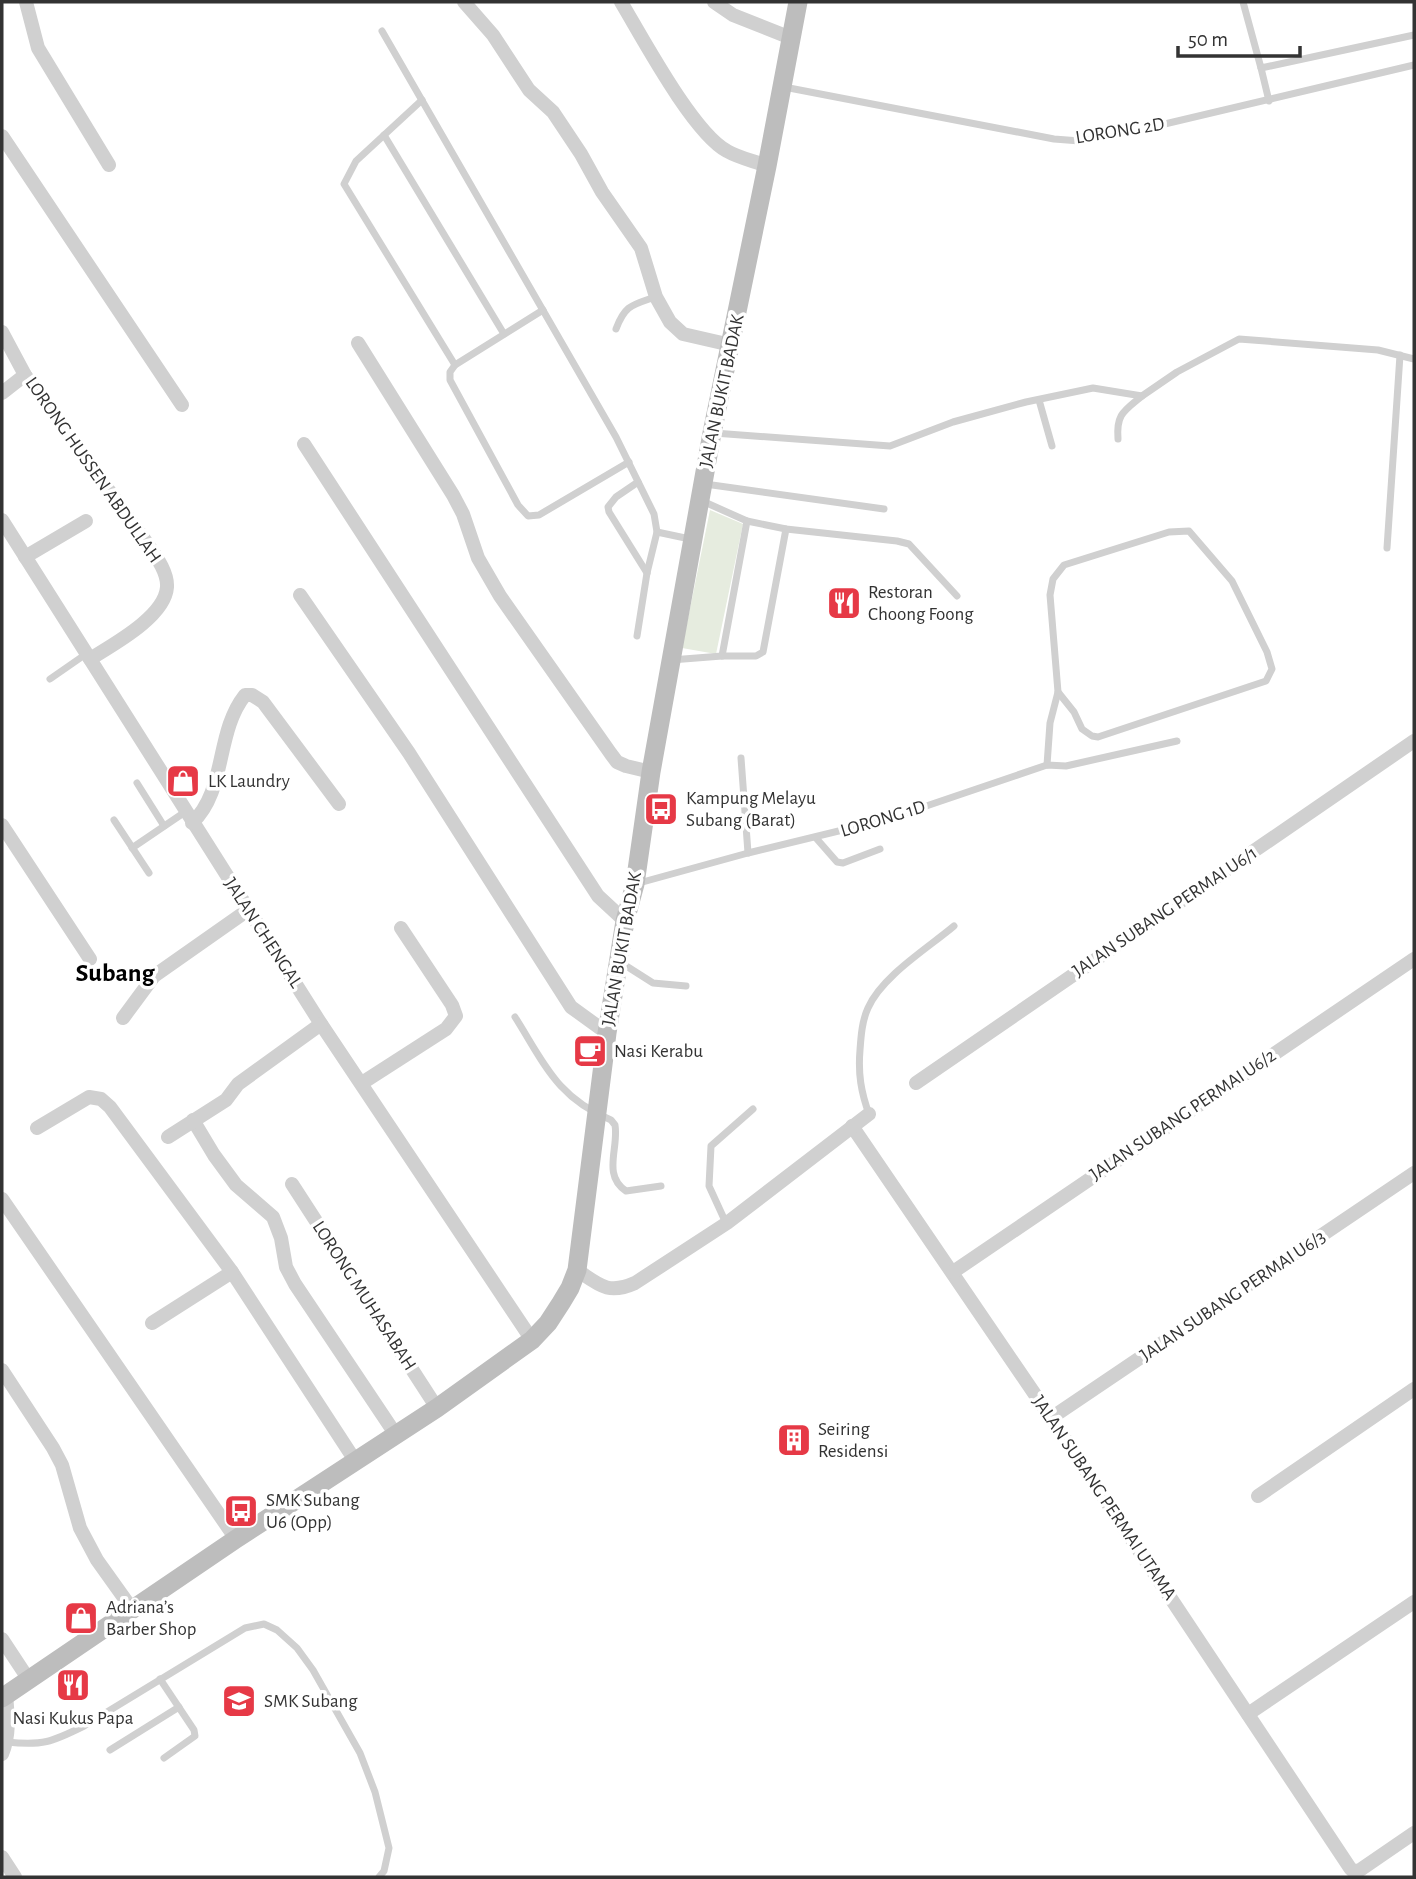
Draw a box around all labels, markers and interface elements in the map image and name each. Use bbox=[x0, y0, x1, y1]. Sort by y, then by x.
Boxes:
scale bar bbox=[1178, 14, 1300, 58]
text: 50 m bbox=[1188, 29, 1228, 50]
street label: LORONG 2D bbox=[1074, 115, 1166, 147]
street label: JALAN BUKIT BADAK bbox=[696, 312, 748, 469]
street label: LORONG HUSSEN ABDULLAH bbox=[22, 374, 164, 566]
place label: Restoran Choong Foong bbox=[868, 583, 974, 624]
restaurant icon: Restoran Choong Foong bbox=[825, 584, 863, 622]
shop icon: LK Laundry bbox=[164, 762, 202, 800]
place label: LK Laundry bbox=[208, 772, 290, 791]
place label: Kampung Melayu Subang (Barat) bbox=[686, 789, 816, 830]
bus stop icon: Kampung Melayu Subang (Barat) bbox=[642, 790, 680, 828]
street label: LORONG 1D bbox=[838, 797, 928, 841]
street label: JALAN SUBANG PERMAI U6/1 bbox=[1069, 843, 1261, 981]
street label: JALAN BUKIT BADAK bbox=[599, 870, 645, 1028]
street label: JALAN CHENGAL bbox=[220, 875, 306, 991]
district label: Subang bbox=[75, 960, 156, 986]
cafe icon: Nasi Kerabu bbox=[571, 1032, 609, 1070]
place label: Nasi Kerabu bbox=[614, 1042, 703, 1061]
street label: JALAN SUBANG PERMAI U6/2 bbox=[1087, 1045, 1280, 1184]
street label: LORONG MUHASABAH bbox=[309, 1218, 419, 1374]
street label: JALAN SUBANG PERMAI U6/3 bbox=[1137, 1227, 1329, 1365]
street label: JALAN SUBANG PERMAI UTAMA bbox=[1028, 1392, 1180, 1604]
place label: Seiring Residensi bbox=[818, 1420, 888, 1461]
building icon: Seiring Residensi bbox=[775, 1421, 813, 1459]
place label: SMK Subang U6 (Opp) bbox=[266, 1491, 360, 1532]
bus stop icon: SMK Subang U6 (Opp) bbox=[222, 1492, 260, 1530]
place label: Adriana’s Barber Shop bbox=[106, 1598, 196, 1639]
shop icon: Adriana’s Barber Shop bbox=[62, 1599, 100, 1637]
restaurant icon: Nasi Kukus Papa bbox=[54, 1666, 92, 1704]
school or university icon: SMK Subang bbox=[220, 1682, 258, 1720]
place label: SMK Subang bbox=[264, 1692, 358, 1711]
place label: Nasi Kukus Papa bbox=[12, 1709, 134, 1728]

